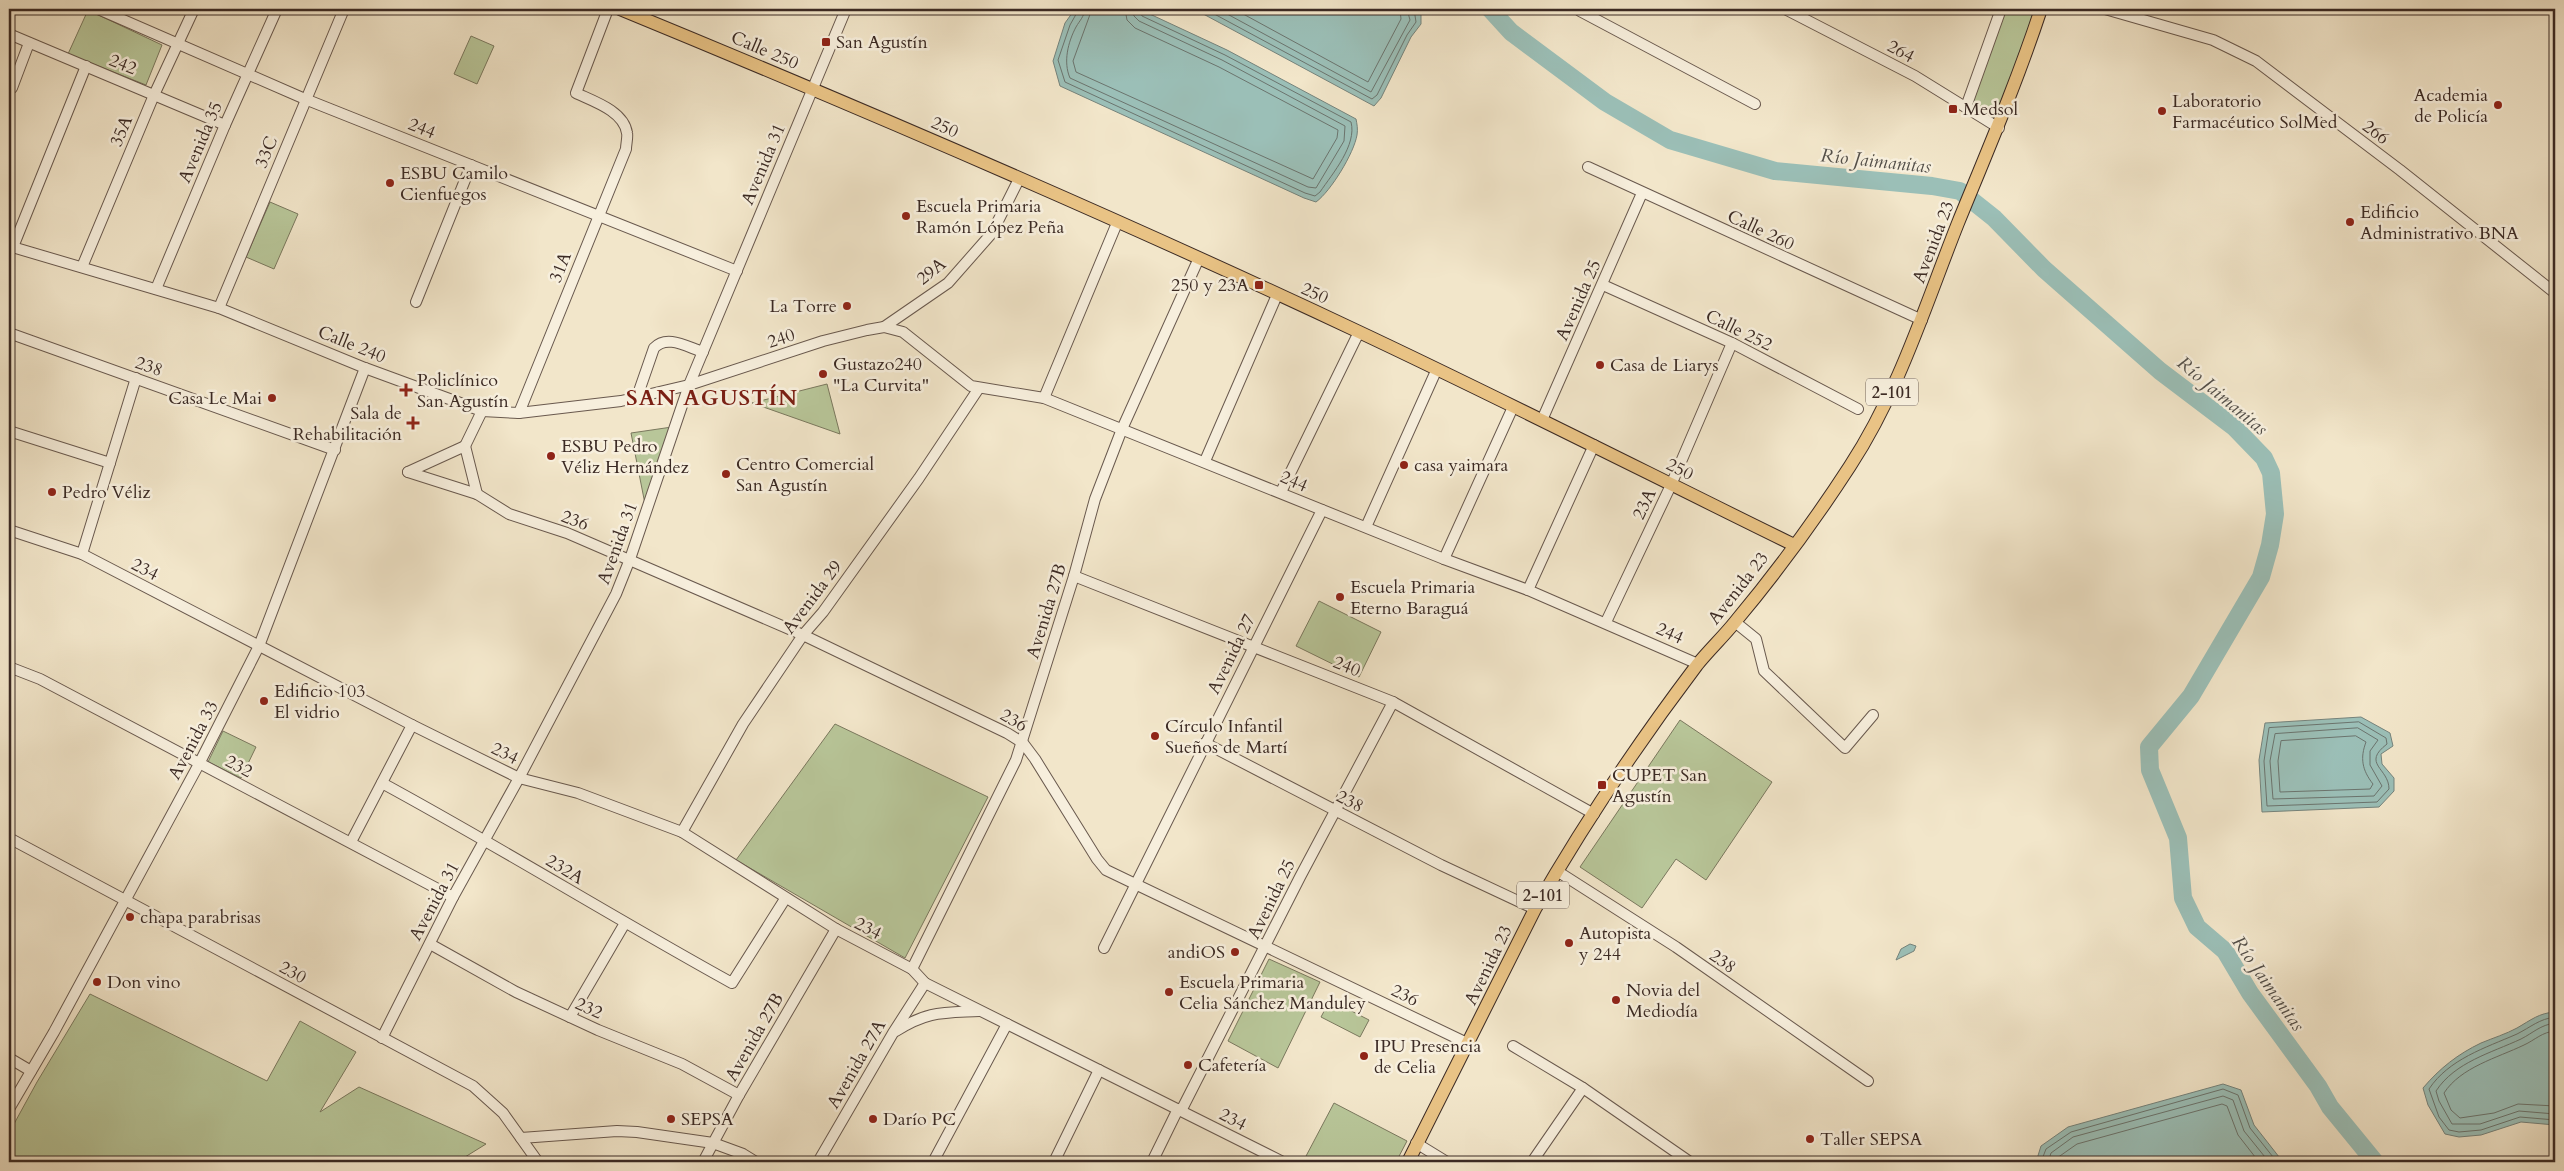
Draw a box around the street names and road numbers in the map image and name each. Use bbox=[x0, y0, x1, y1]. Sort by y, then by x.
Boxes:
street label: Calle 250 bbox=[727, 25, 803, 76]
street label: 264 bbox=[1883, 34, 1919, 69]
street label: 242 bbox=[105, 48, 140, 81]
street label: Avenida 35 bbox=[172, 98, 229, 187]
street label: 250 bbox=[927, 110, 963, 145]
street label: 35A bbox=[104, 112, 139, 150]
street label: 244 bbox=[404, 112, 439, 145]
street label: 266 bbox=[2357, 114, 2394, 151]
street label: Avenida 31 bbox=[735, 120, 792, 209]
street label: 33C bbox=[249, 132, 284, 172]
street label: Avenida 23 bbox=[1906, 198, 1961, 287]
street label: Calle 260 bbox=[1723, 204, 1798, 257]
street label: 31A bbox=[543, 248, 578, 286]
street label: 29A bbox=[911, 252, 951, 291]
street label: Avenida 25 bbox=[1550, 256, 1607, 345]
street label: 250 bbox=[1297, 276, 1333, 311]
street label: Calle 252 bbox=[1701, 304, 1776, 357]
street label: Calle 240 bbox=[314, 320, 390, 369]
street label: 240 bbox=[764, 322, 798, 355]
street label: 238 bbox=[132, 350, 166, 383]
road number: 2-101 bbox=[1866, 378, 1918, 406]
street label: 250 bbox=[1662, 452, 1698, 487]
street label: 244 bbox=[1276, 465, 1311, 498]
street label: 23A bbox=[1627, 485, 1662, 524]
street label: Avenida 31 bbox=[591, 498, 644, 588]
street label: 236 bbox=[557, 504, 592, 537]
street label: Avenida 23 bbox=[1702, 547, 1775, 630]
street label: 234 bbox=[127, 552, 163, 587]
street label: Avenida 29 bbox=[777, 555, 848, 639]
street label: Avenida 27B bbox=[1020, 561, 1073, 662]
street label: Avenida 27 bbox=[1201, 610, 1262, 698]
street label: 244 bbox=[1652, 616, 1688, 651]
street label: 240 bbox=[1329, 650, 1364, 683]
street label: Avenida 33 bbox=[162, 696, 225, 784]
street label: 236 bbox=[996, 703, 1032, 738]
street label: 234 bbox=[487, 736, 523, 771]
street label: 232 bbox=[221, 749, 257, 784]
street label: 238 bbox=[1332, 784, 1368, 819]
street label: 232A bbox=[541, 848, 589, 891]
street label: Avenida 25 bbox=[1241, 855, 1302, 943]
street label: Avenida 31 bbox=[403, 857, 466, 945]
road number: 2-101 bbox=[1517, 882, 1569, 908]
street label: 234 bbox=[850, 911, 886, 946]
street label: Avenida 23 bbox=[1458, 921, 1519, 1009]
street label: 238 bbox=[1704, 943, 1741, 980]
street label: 230 bbox=[275, 955, 311, 990]
street label: 236 bbox=[1387, 978, 1423, 1013]
street label: Avenida 27B bbox=[719, 988, 790, 1086]
street label: 232 bbox=[571, 991, 607, 1026]
street label: Avenida 27A bbox=[821, 1015, 892, 1113]
street label: 234 bbox=[1215, 1102, 1251, 1137]

